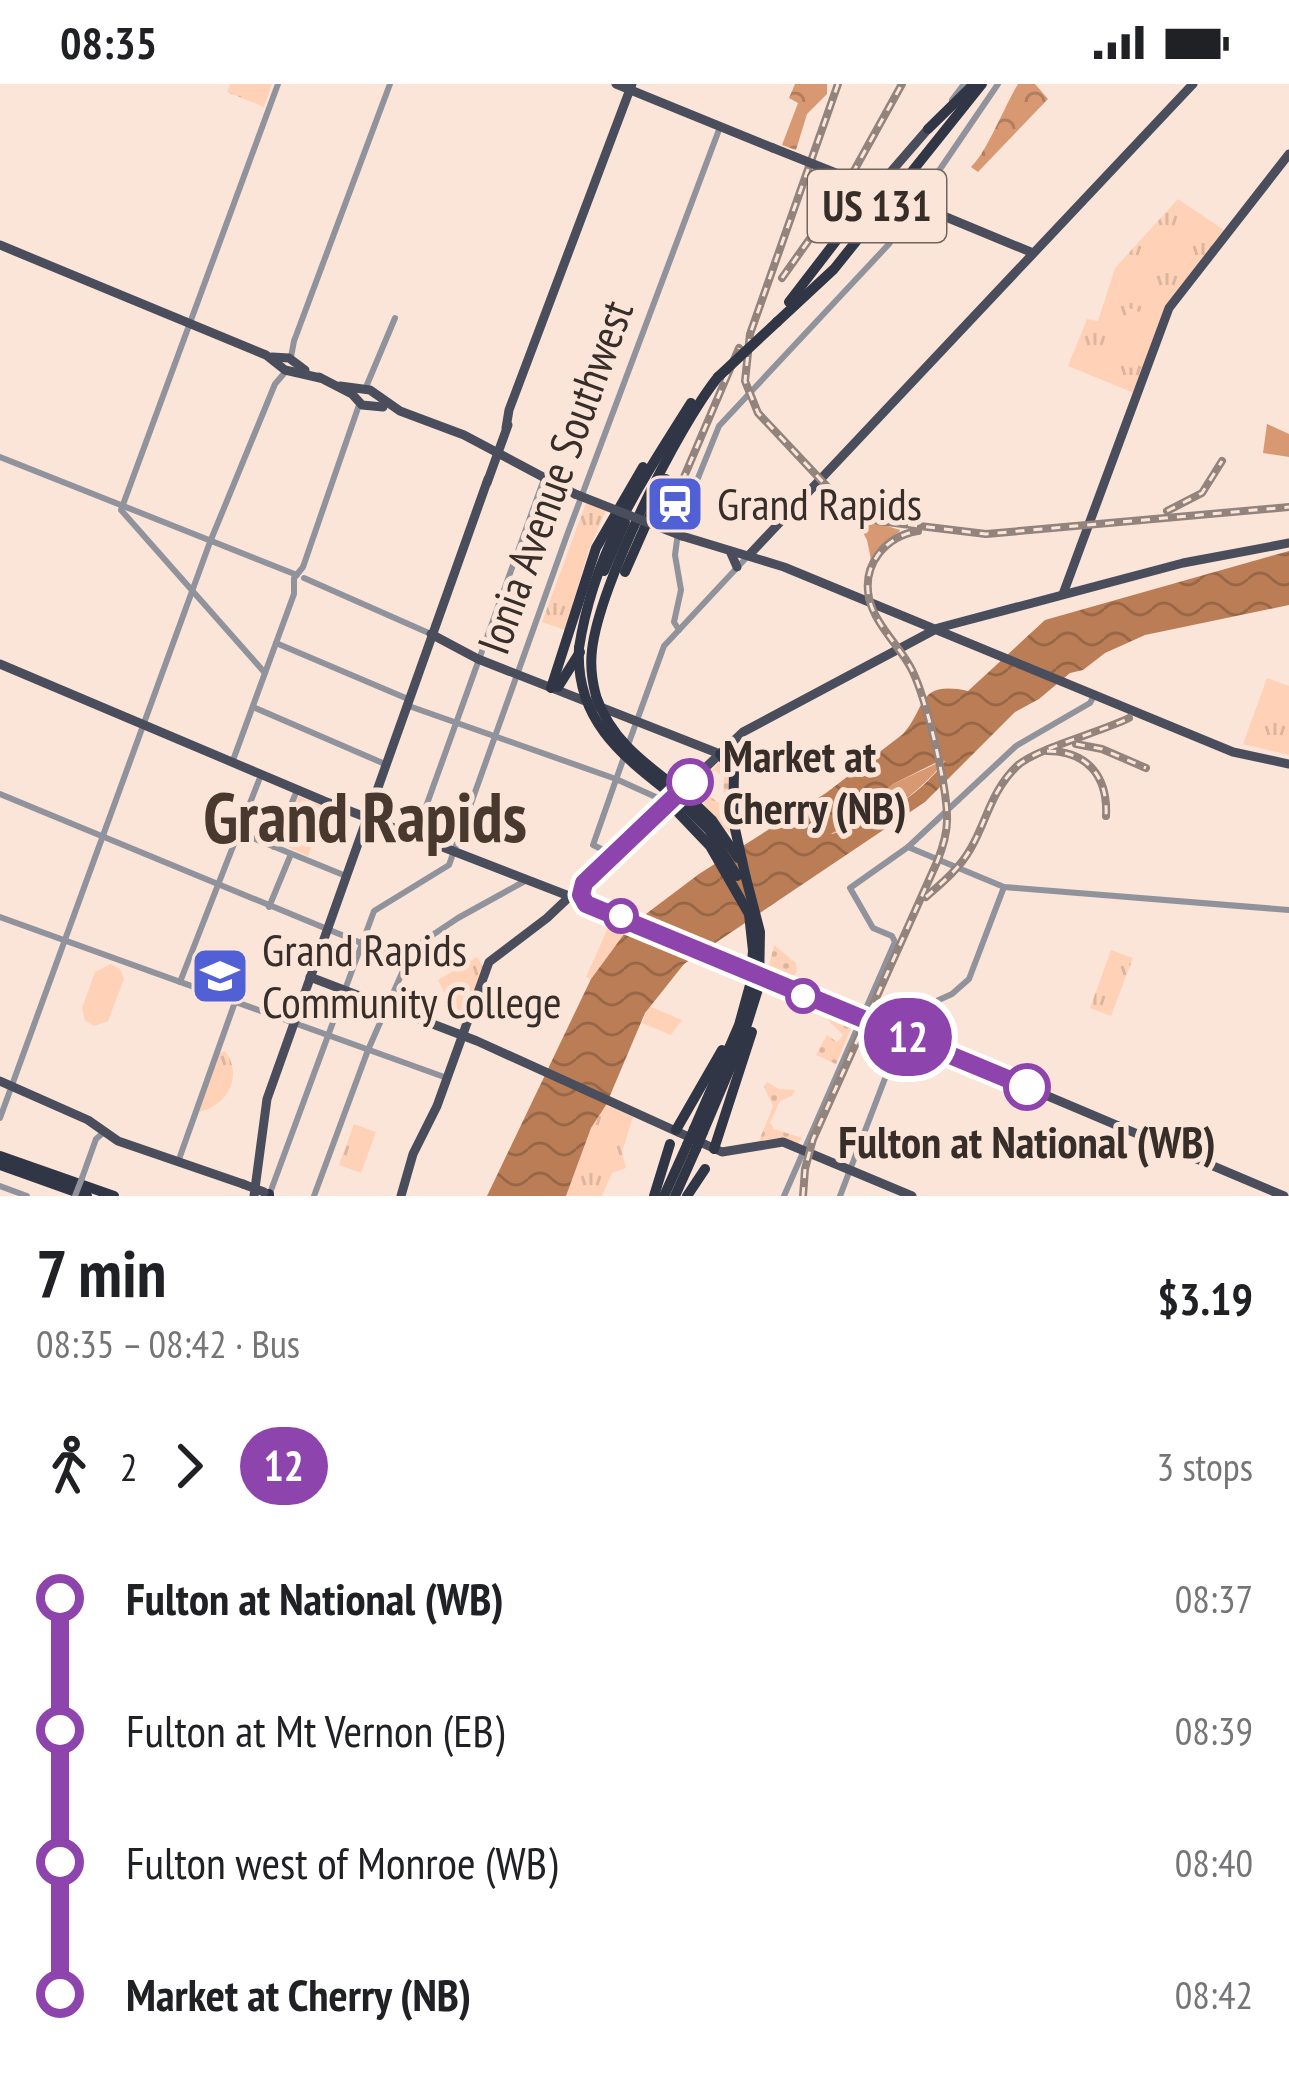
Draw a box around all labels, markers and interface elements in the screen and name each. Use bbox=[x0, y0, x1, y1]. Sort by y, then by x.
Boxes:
text: 08:35 bbox=[60, 13, 157, 71]
road number: US 131 bbox=[808, 170, 946, 242]
street label: Ionia Avenue Southwest bbox=[463, 291, 645, 661]
station icon: Grand Rapids bbox=[644, 473, 706, 535]
place label: Grand Rapids bbox=[717, 474, 922, 532]
place label: Market at Cherry (NB) bbox=[723, 726, 907, 836]
marker: Market at Cherry (NB) bbox=[668, 760, 712, 804]
district label: Grand Rapids bbox=[203, 772, 527, 861]
unlabelled marker bbox=[605, 900, 637, 932]
place label: Grand Rapids Community College bbox=[262, 920, 562, 1030]
school or university icon: Grand Rapids Community College bbox=[189, 945, 251, 1007]
unlabelled marker bbox=[787, 980, 819, 1012]
line badge: 12 bbox=[854, 998, 962, 1076]
text: 12 bbox=[888, 1009, 928, 1064]
marker: Fulton at National (WB) bbox=[1005, 1065, 1049, 1109]
place label: Fulton at National (WB) bbox=[838, 1112, 1216, 1170]
text: 7 min bbox=[36, 1230, 166, 1315]
text: $3.19 bbox=[1157, 1269, 1253, 1327]
text: 08:35 – 08:42 · Bus bbox=[36, 1318, 300, 1369]
icon: walk bbox=[36, 1433, 102, 1499]
icon: forward bbox=[156, 1433, 222, 1499]
text: 12 bbox=[264, 1438, 304, 1493]
text: 2 bbox=[120, 1441, 138, 1492]
text: 3 stops bbox=[1157, 1441, 1253, 1492]
text: Fulton at National (WB) bbox=[126, 1569, 504, 1627]
text: 08:37 bbox=[1175, 1573, 1253, 1624]
text: Fulton at Mt Vernon (EB) bbox=[126, 1701, 504, 1759]
text: 08:39 bbox=[1175, 1705, 1253, 1756]
text: Fulton west of Monroe (WB) bbox=[126, 1833, 557, 1891]
text: 08:40 bbox=[1175, 1837, 1253, 1888]
text: Market at Cherry (NB) bbox=[126, 1965, 471, 2023]
text: 08:42 bbox=[1175, 1969, 1253, 2020]

